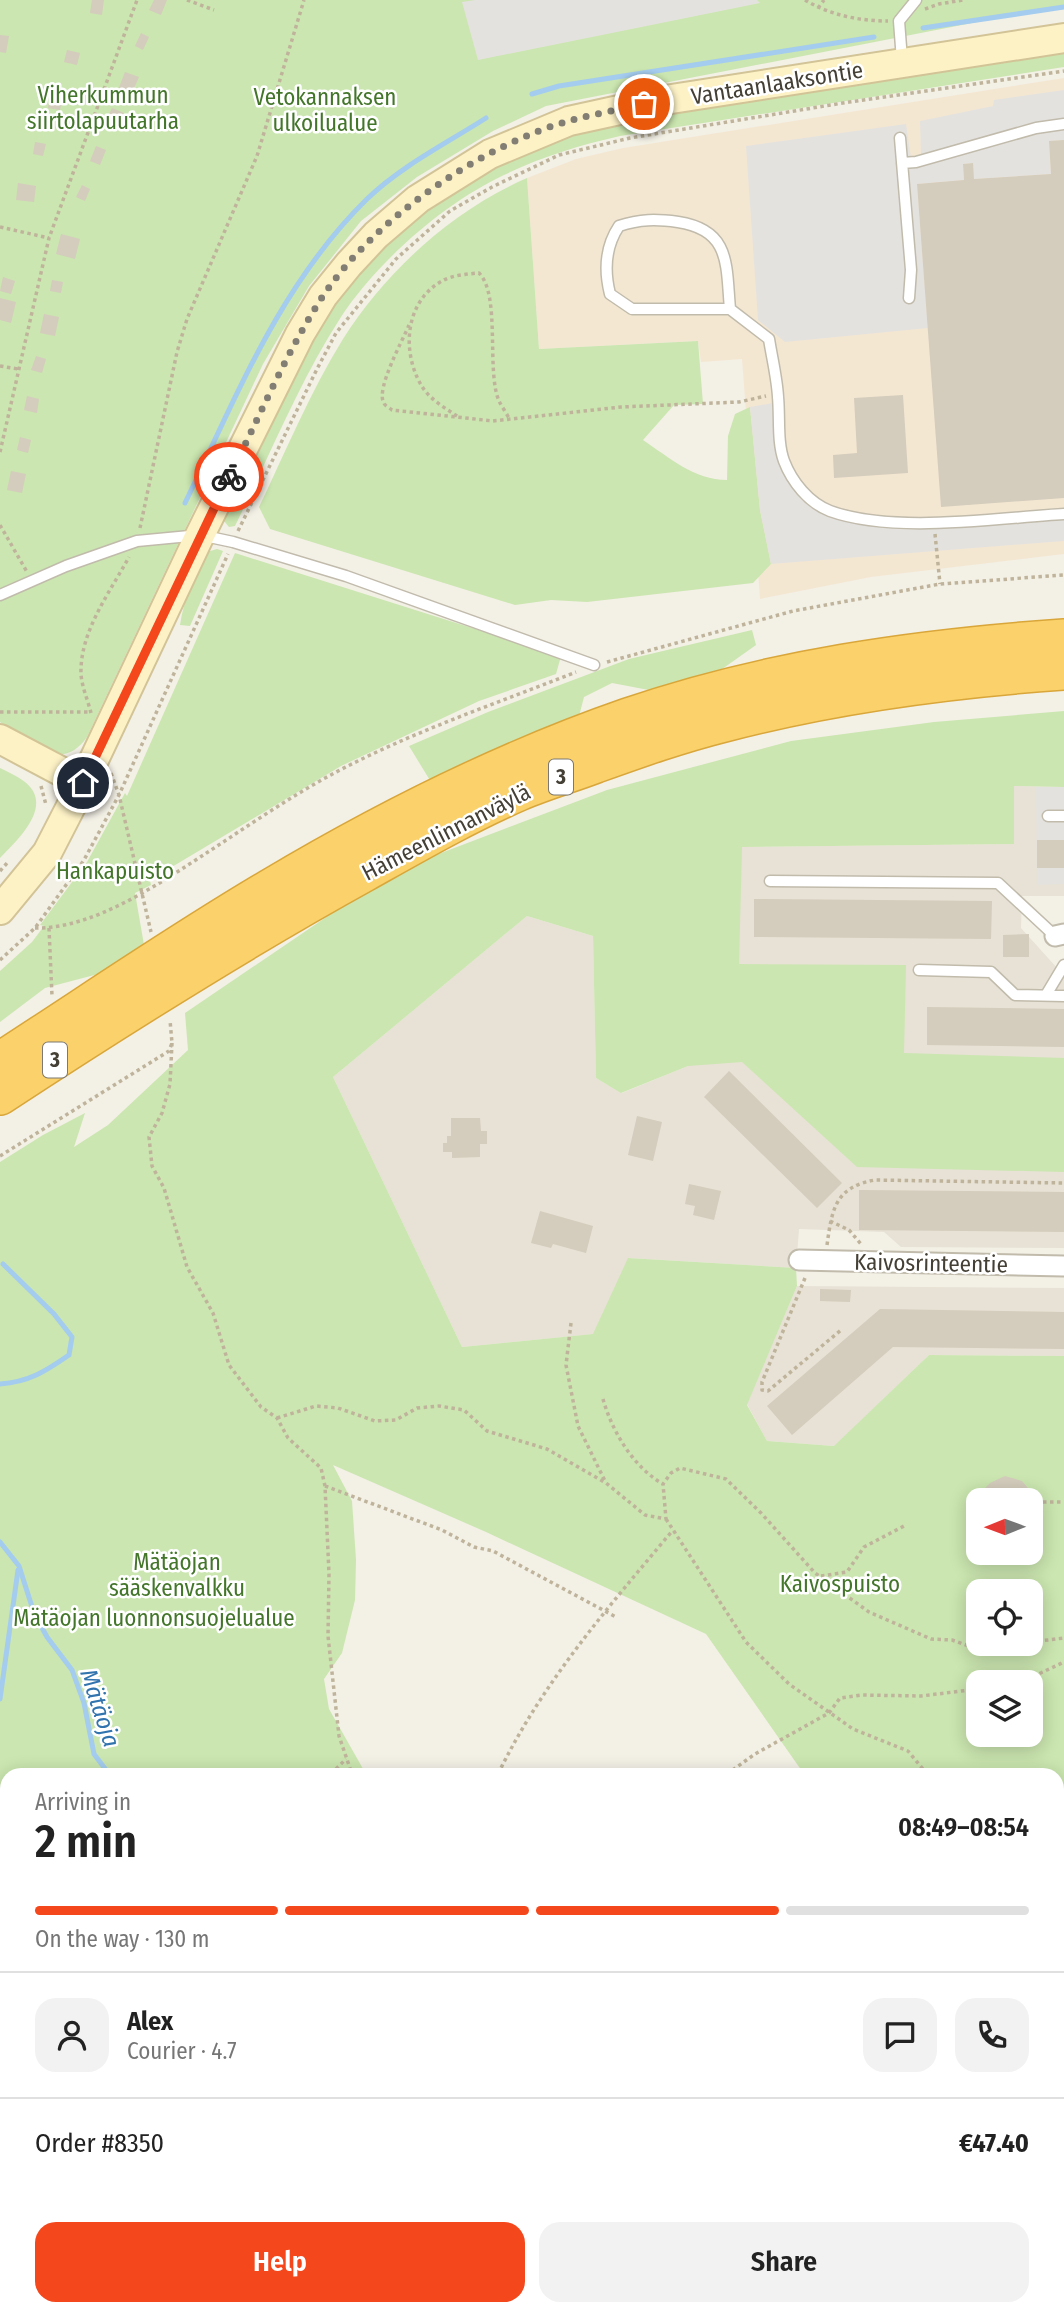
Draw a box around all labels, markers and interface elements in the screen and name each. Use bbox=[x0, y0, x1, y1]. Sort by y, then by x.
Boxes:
street label: Vantaanlaaksontie bbox=[689, 56, 865, 110]
pin bbox=[614, 74, 674, 134]
park label: Viherkummun siirtolapuutarha bbox=[27, 81, 179, 135]
park label: Vetokannaksen ulkoilualue bbox=[254, 83, 396, 137]
icon: bag bbox=[625, 85, 663, 123]
courier bbox=[194, 442, 264, 512]
icon: bike bbox=[210, 458, 248, 496]
pin bbox=[53, 753, 113, 813]
road number: 3 bbox=[549, 760, 573, 794]
icon: home bbox=[64, 764, 102, 802]
street label: Hämeenlinnanväylä bbox=[357, 777, 535, 887]
park label: Hankapuisto bbox=[56, 857, 174, 885]
road number: 3 bbox=[43, 1042, 67, 1078]
street label: Kaivosrinteentie bbox=[854, 1248, 1008, 1278]
north arrow bbox=[966, 1488, 1043, 1564]
map controls bbox=[966, 1488, 1043, 1747]
park label: Mätäojan sääskenvalkku bbox=[109, 1548, 245, 1602]
park label: Kaivospuisto bbox=[780, 1570, 900, 1598]
button: locate bbox=[966, 1579, 1043, 1656]
park label: Mätäojan luonnonsuojelualue bbox=[13, 1604, 295, 1632]
water label: Mätäoja bbox=[74, 1665, 126, 1751]
button: layers bbox=[966, 1670, 1043, 1747]
text: Arriving in bbox=[35, 1788, 131, 1816]
text: 08:49–08:54 bbox=[898, 1812, 1029, 1843]
text: 2 min bbox=[35, 1814, 137, 1869]
text: On the way · 130 m bbox=[35, 1925, 209, 1953]
button: person bbox=[35, 1998, 109, 2072]
button: chat bbox=[863, 1998, 937, 2072]
button: phone bbox=[955, 1998, 1029, 2072]
text: Alex bbox=[127, 2006, 173, 2037]
text: Courier · 4.7 bbox=[127, 2037, 237, 2065]
text: Order #8350 bbox=[35, 2128, 164, 2159]
text: €47.40 bbox=[959, 2128, 1029, 2159]
button: Help bbox=[35, 2222, 525, 2302]
button: Share bbox=[539, 2222, 1029, 2302]

